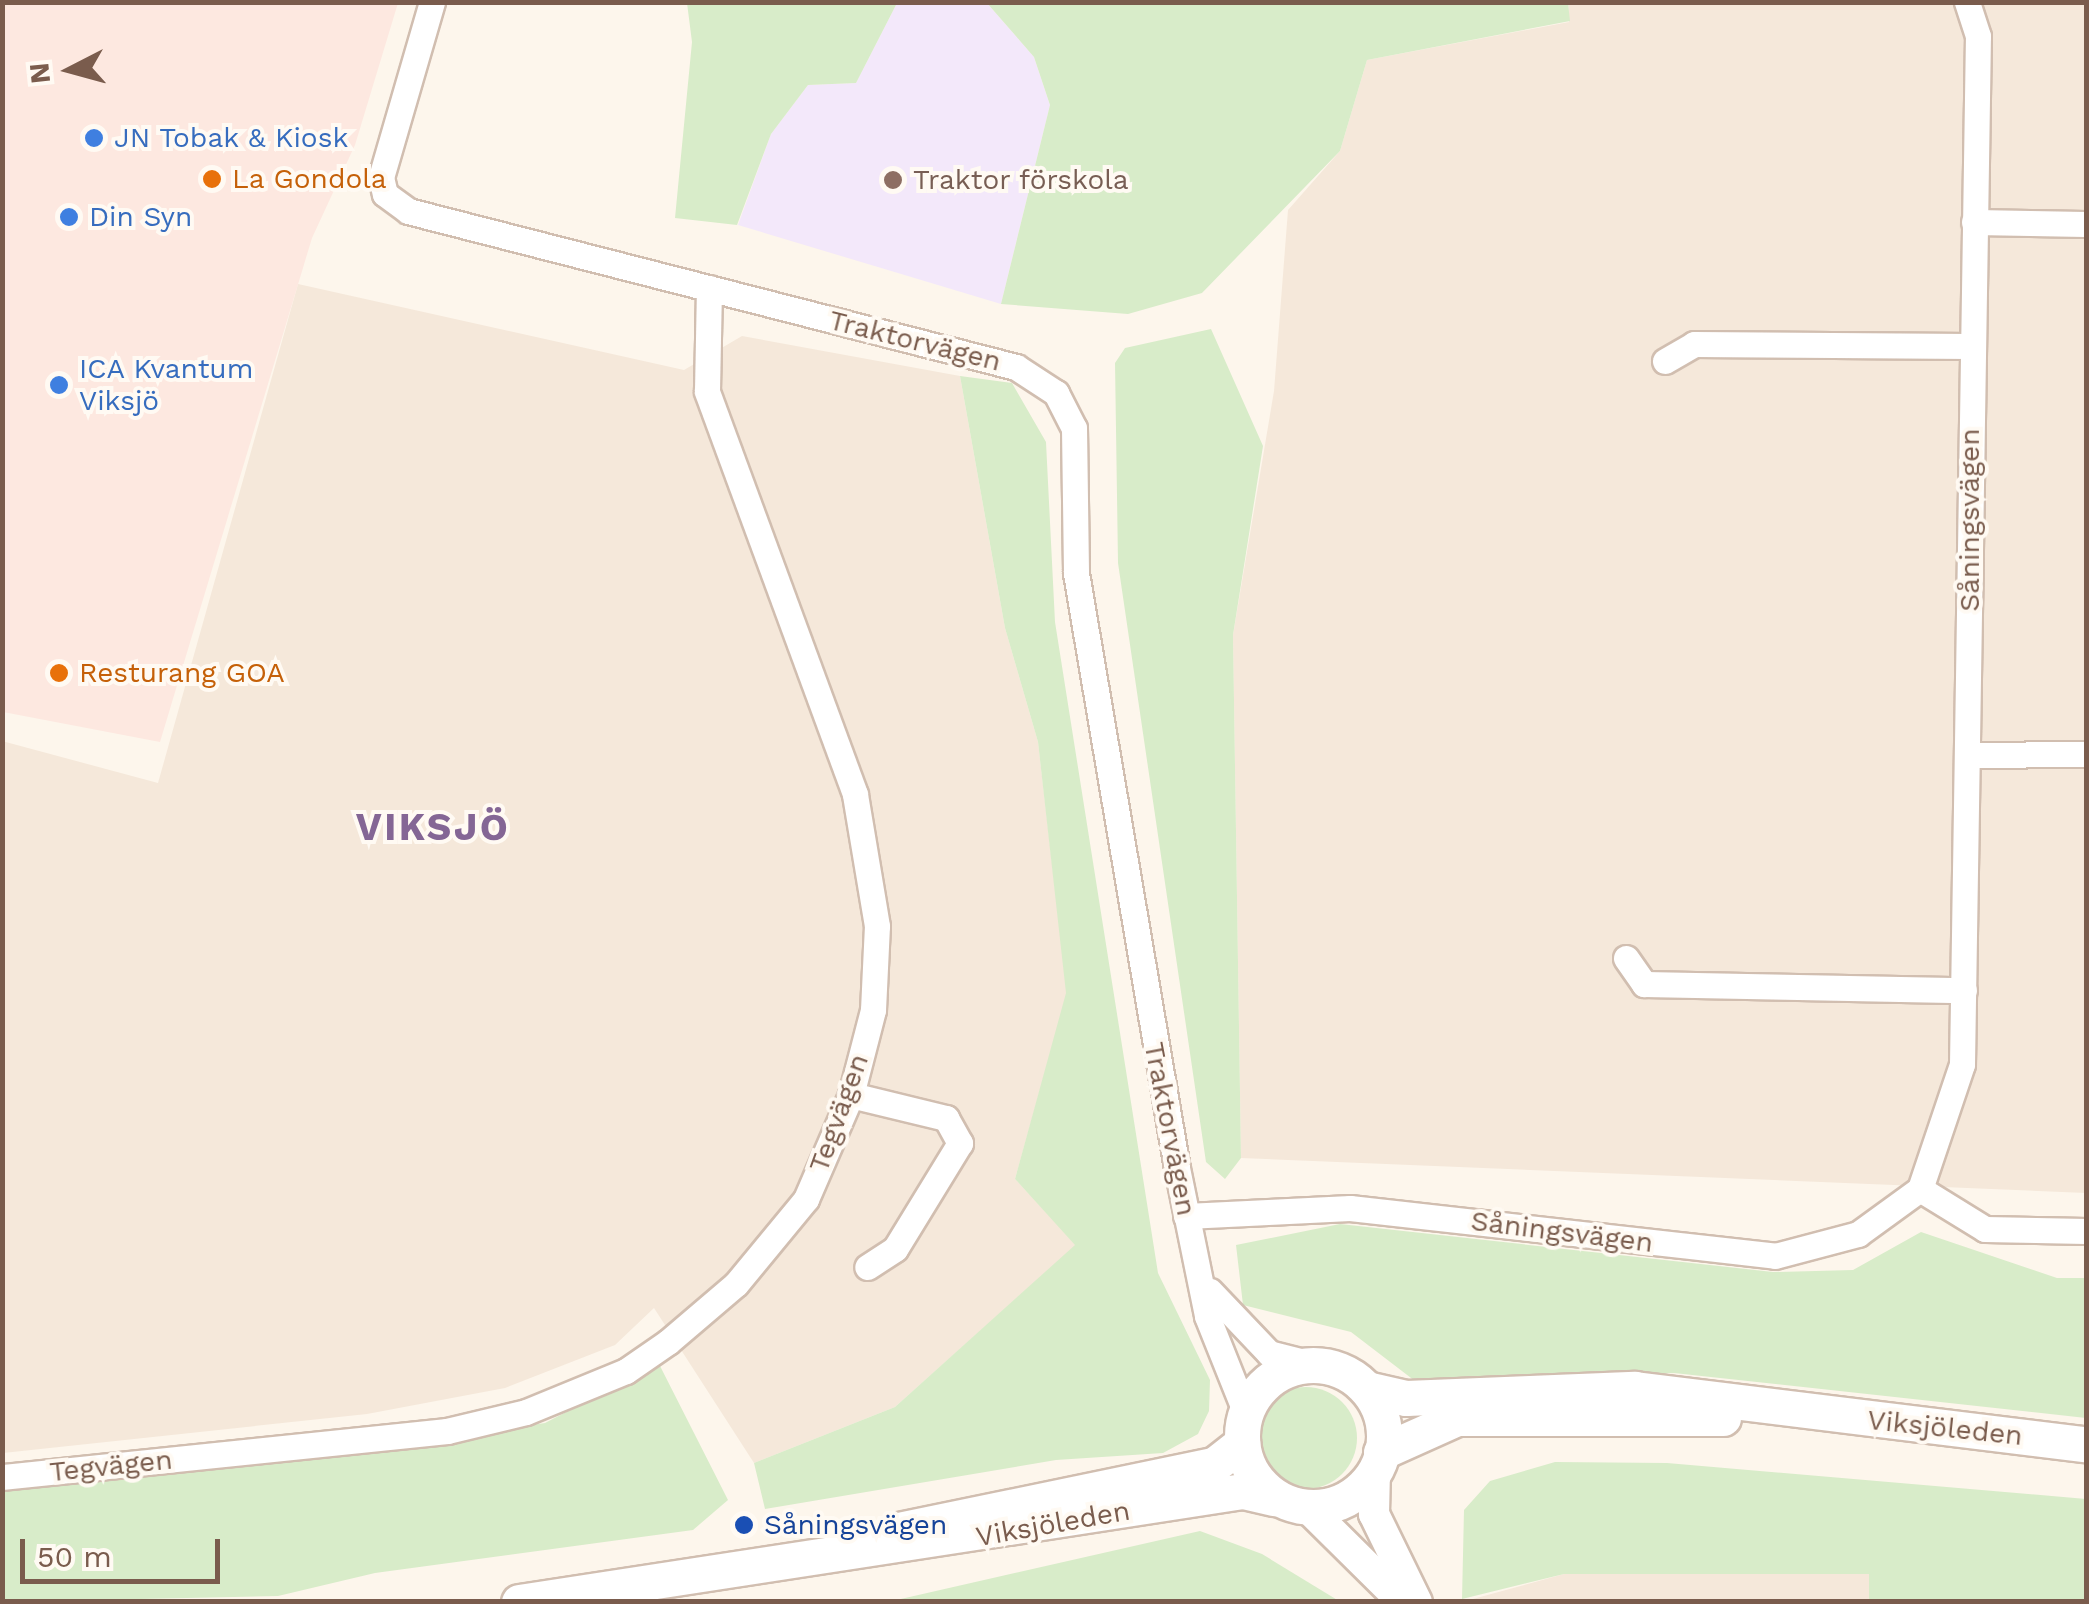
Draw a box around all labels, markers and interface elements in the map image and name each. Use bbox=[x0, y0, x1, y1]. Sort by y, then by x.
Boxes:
north arrow bbox=[20, 20, 120, 120]
text: N bbox=[22, 61, 57, 85]
place label: JN Tobak & Kiosk bbox=[114, 121, 350, 155]
marker: JN Tobak & Kiosk bbox=[83, 127, 105, 149]
place label: La Gondola bbox=[232, 162, 387, 196]
place label: Traktor förskola bbox=[913, 163, 1130, 197]
marker: La Gondola bbox=[201, 168, 223, 190]
marker: Traktor förskola bbox=[882, 169, 904, 191]
place label: Din Syn bbox=[89, 200, 192, 234]
marker: Din Syn bbox=[58, 206, 80, 228]
street label: Traktorvägen bbox=[825, 303, 1005, 379]
place label: ICA Kvantum Viksjö bbox=[79, 352, 254, 418]
marker: ICA Kvantum Viksjö bbox=[48, 374, 70, 396]
street label: Såningsvägen bbox=[1953, 428, 1987, 612]
place label: Resturang GOA bbox=[79, 656, 285, 690]
marker: Resturang GOA bbox=[48, 662, 70, 684]
district label: VIKSJÖ bbox=[356, 805, 510, 851]
street label: Traktorvägen bbox=[1137, 1039, 1203, 1219]
street label: Tegvägen bbox=[802, 1049, 876, 1177]
street label: Såningsvägen bbox=[1469, 1204, 1655, 1260]
street label: Viksjöleden bbox=[1866, 1403, 2024, 1453]
street label: Tegvägen bbox=[48, 1443, 174, 1489]
street label: Viksjöleden bbox=[973, 1494, 1133, 1554]
place label: Såningsvägen bbox=[764, 1508, 947, 1542]
marker: Såningsvägen bbox=[733, 1514, 755, 1536]
scale bar bbox=[25, 1519, 225, 1581]
text: 50 m bbox=[37, 1539, 112, 1574]

